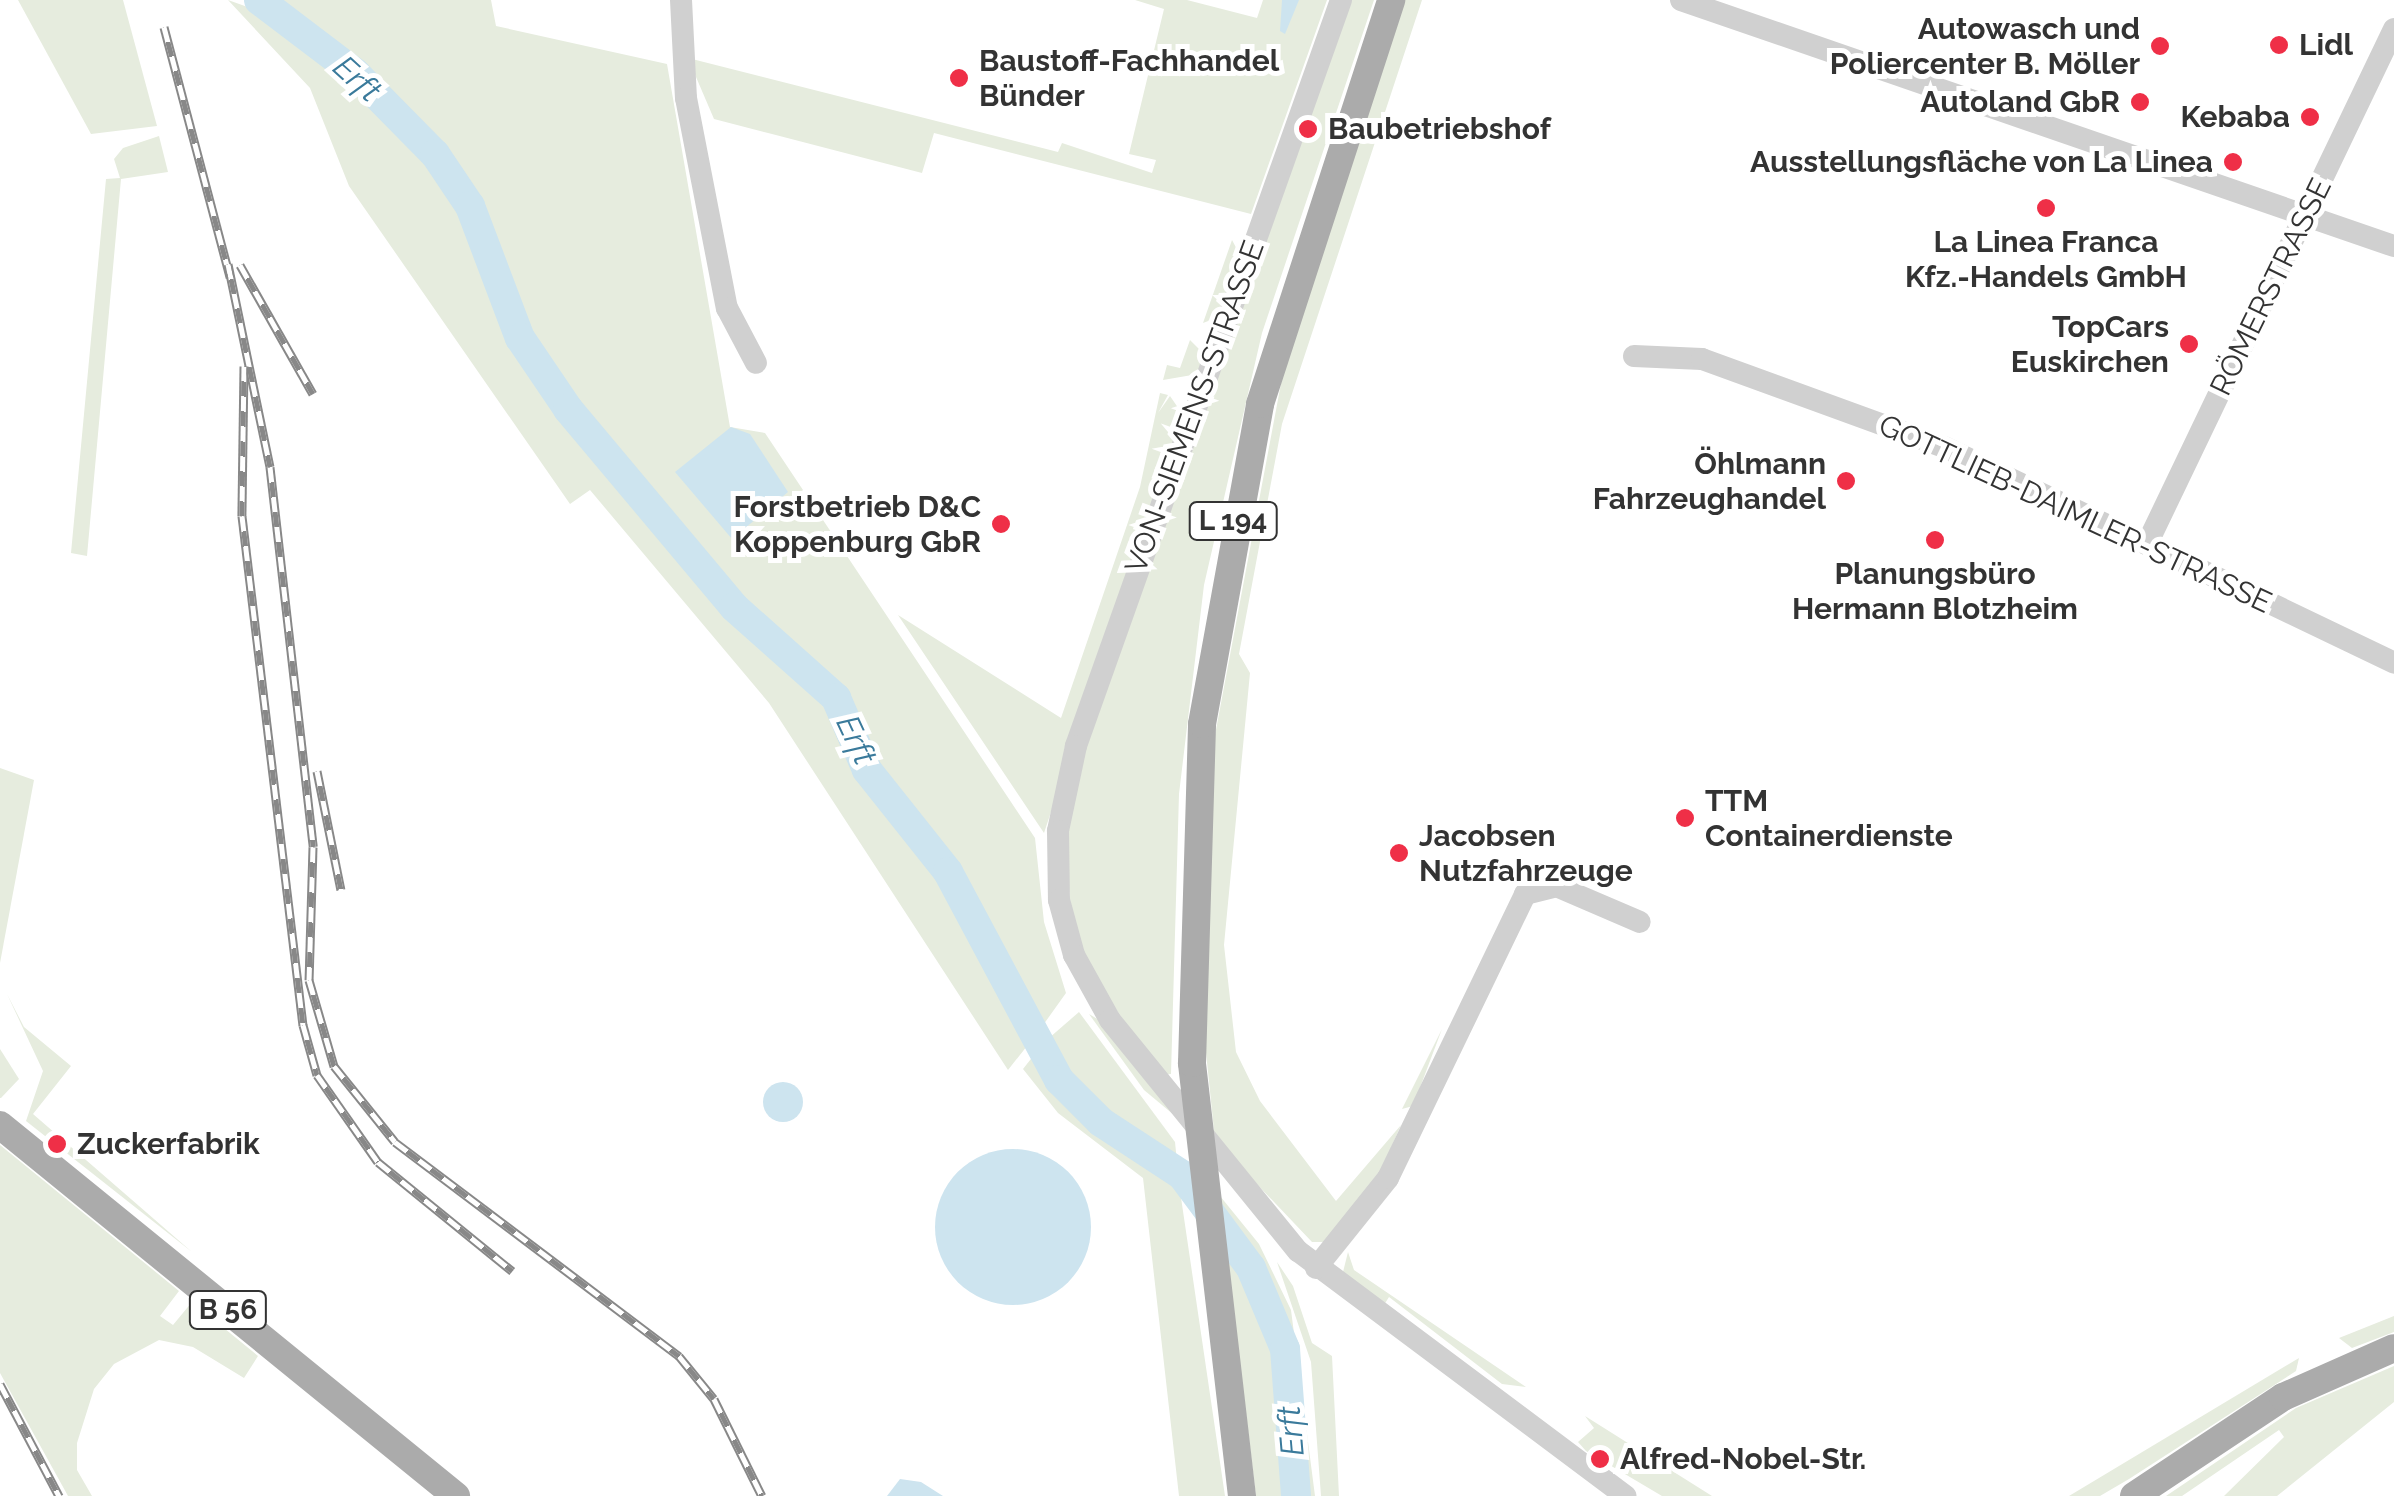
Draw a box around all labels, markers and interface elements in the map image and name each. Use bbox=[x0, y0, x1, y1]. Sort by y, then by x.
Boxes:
place label: Autowasch und Poliercenter B. Möller bbox=[1829, 11, 2140, 82]
place label: Lidl bbox=[2299, 27, 2353, 63]
marker: Lidl bbox=[2268, 34, 2290, 56]
marker: Autowasch und Poliercenter B. Möller bbox=[2149, 35, 2171, 57]
place label: Baustoff-Fachhandel Bünder bbox=[979, 43, 1279, 114]
water label: Erft bbox=[326, 48, 388, 110]
marker: Baustoff-Fachhandel Bünder bbox=[948, 67, 970, 89]
place label: Autoland GbR bbox=[1920, 84, 2120, 120]
marker: Autoland GbR bbox=[2129, 91, 2151, 113]
place label: Kebaba bbox=[2181, 99, 2290, 135]
marker: Kebaba bbox=[2299, 106, 2321, 128]
place label: Baubetriebshof bbox=[1328, 111, 1551, 147]
marker: Baubetriebshof bbox=[1297, 118, 1319, 140]
place label: Ausstellungsfläche von La Linea bbox=[1749, 144, 2213, 180]
marker: Ausstellungsfläche von La Linea bbox=[2222, 151, 2244, 173]
street label: RÖMERSTRASSE bbox=[2203, 173, 2339, 401]
marker: La Linea Franca Kfz.-Handels GmbH bbox=[2035, 197, 2057, 219]
place label: La Linea Franca Kfz.-Handels GmbH bbox=[1905, 224, 2187, 294]
street label: VON-SIEMENS-STRASSE bbox=[1118, 236, 1272, 578]
place label: TopCars Euskirchen bbox=[2011, 309, 2169, 380]
marker: TopCars Euskirchen bbox=[2178, 333, 2200, 355]
street label: GOTTLIEB-DAIMLER-STRASSE bbox=[1873, 407, 2277, 621]
place label: Öhlmann Fahrzeughandel bbox=[1593, 446, 1826, 516]
marker: Öhlmann Fahrzeughandel bbox=[1835, 470, 1857, 492]
place label: Forstbetrieb D&C Koppenburg GbR bbox=[733, 489, 981, 560]
road number: L 194 bbox=[1188, 498, 1278, 544]
marker: Forstbetrieb D&C Koppenburg GbR bbox=[990, 513, 1012, 535]
marker: Planungsbüro Hermann Blotzheim bbox=[1924, 529, 1946, 551]
place label: Planungsbüro Hermann Blotzheim bbox=[1792, 556, 2078, 626]
water label: Erft bbox=[828, 709, 884, 771]
place label: TTM Containerdienste bbox=[1705, 783, 1953, 854]
marker: TTM Containerdienste bbox=[1674, 807, 1696, 829]
place label: Jacobsen Nutzfahrzeuge bbox=[1419, 818, 1633, 888]
marker: Jacobsen Nutzfahrzeuge bbox=[1388, 842, 1410, 864]
place label: Zuckerfabrik bbox=[77, 1126, 260, 1162]
marker: Zuckerfabrik bbox=[46, 1133, 68, 1155]
road number: B 56 bbox=[188, 1287, 268, 1333]
water label: Erft bbox=[1270, 1404, 1312, 1458]
place label: Alfred-Nobel-Str. bbox=[1620, 1441, 1866, 1477]
marker: Alfred-Nobel-Str. bbox=[1589, 1448, 1611, 1470]

